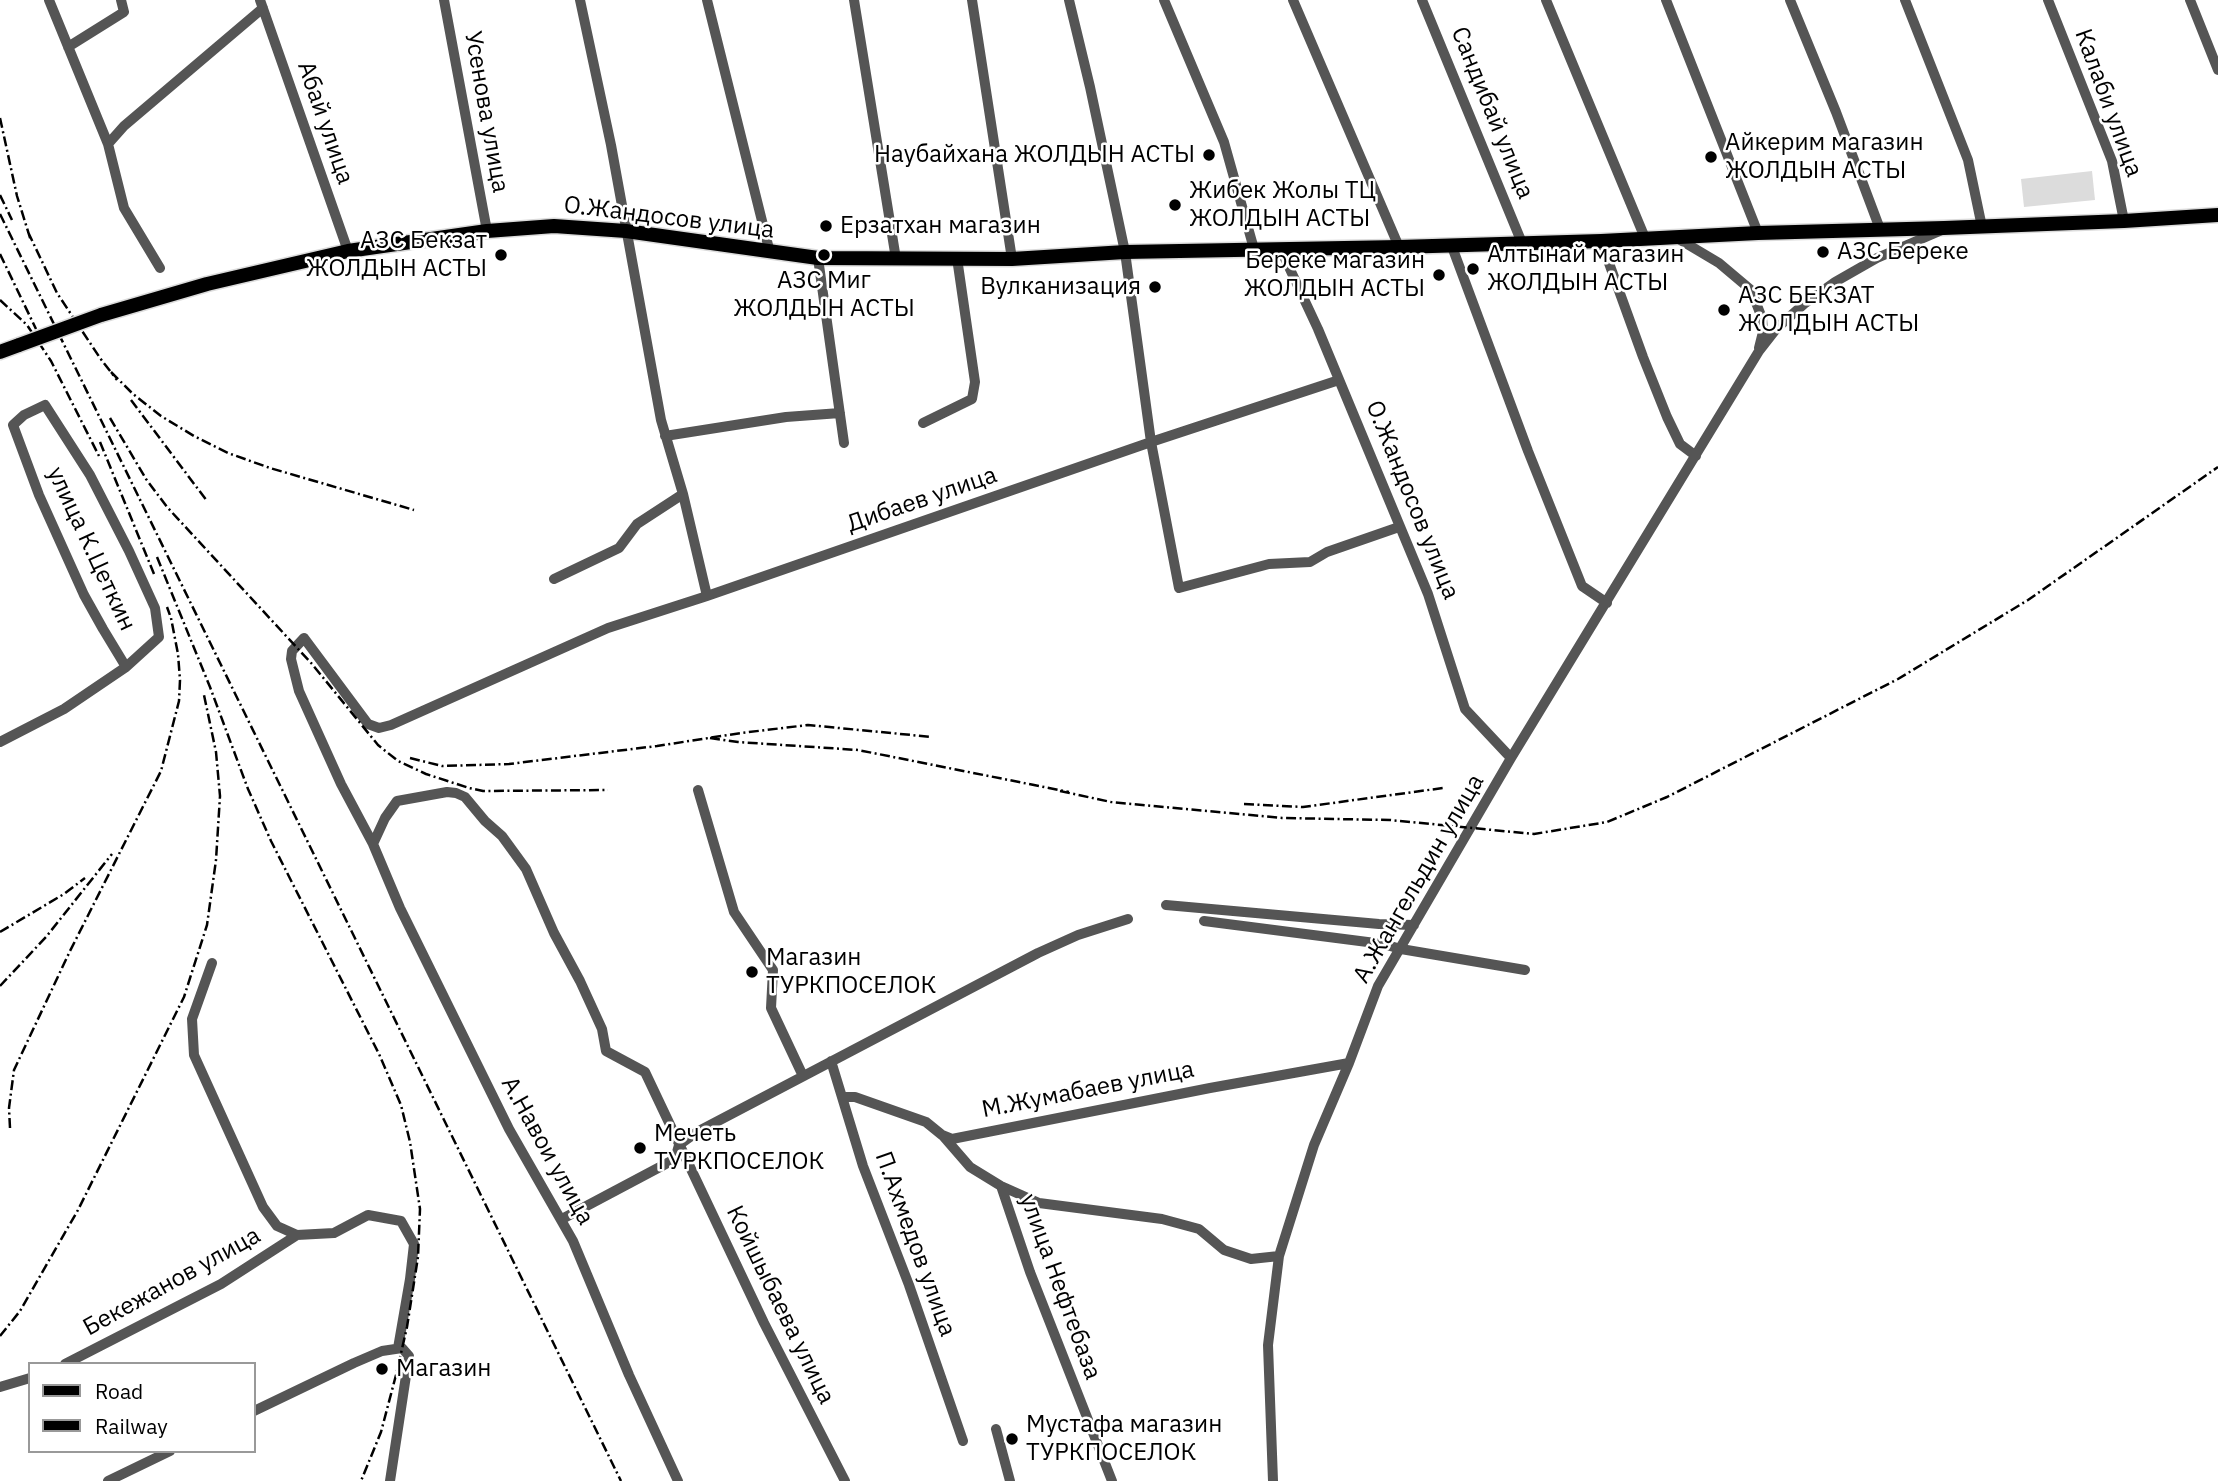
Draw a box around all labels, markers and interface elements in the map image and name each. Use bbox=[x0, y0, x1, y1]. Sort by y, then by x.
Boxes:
street label: Сандибай улица bbox=[1444, 23, 1540, 203]
street label: Калаби улица bbox=[2068, 25, 2148, 181]
street label: Усенова улица bbox=[458, 29, 514, 195]
street label: Абай улица bbox=[291, 58, 359, 188]
place label: Айкерим магазин ЖОЛДЫН АСТЫ bbox=[1725, 129, 1924, 185]
place label: Наубайхана ЖОЛДЫН АСТЫ bbox=[874, 141, 1195, 169]
marker: Наубайхана ЖОЛДЫН АСТЫ bbox=[1201, 147, 1217, 163]
marker: Айкерим магазин ЖОЛДЫН АСТЫ bbox=[1703, 149, 1719, 165]
place label: Жибек Жолы ТЦ ЖОЛДЫН АСТЫ bbox=[1189, 177, 1376, 233]
street label: О.Жандосов улица bbox=[562, 191, 776, 245]
marker: Жибек Жолы ТЦ ЖОЛДЫН АСТЫ bbox=[1167, 197, 1183, 213]
place label: Ерзатхан магазин bbox=[840, 212, 1041, 240]
marker: Ерзатхан магазин bbox=[818, 218, 834, 234]
place label: АЗС Бекзат ЖОЛДЫН АСТЫ bbox=[306, 227, 487, 283]
place label: АЗС Береке bbox=[1837, 238, 1969, 266]
place label: Алтынай магазин ЖОЛДЫН АСТЫ bbox=[1487, 241, 1684, 297]
marker: АЗС Береке bbox=[1815, 244, 1831, 260]
marker: АЗС Бекзат ЖОЛДЫН АСТЫ bbox=[493, 247, 509, 263]
marker: АЗС Миг ЖОЛДЫН АСТЫ bbox=[816, 247, 832, 263]
place label: Береке магазин ЖОЛДЫН АСТЫ bbox=[1244, 247, 1425, 303]
marker: Алтынай магазин ЖОЛДЫН АСТЫ bbox=[1465, 261, 1481, 277]
place label: АЗС Миг ЖОЛДЫН АСТЫ bbox=[733, 267, 915, 323]
marker: Береке магазин ЖОЛДЫН АСТЫ bbox=[1431, 267, 1447, 283]
place label: Вулканизация bbox=[980, 273, 1141, 301]
marker: Вулканизация bbox=[1147, 279, 1163, 295]
place label: АЗС БЕКЗАТ ЖОЛДЫН АСТЫ bbox=[1738, 282, 1919, 338]
marker: АЗС БЕКЗАТ ЖОЛДЫН АСТЫ bbox=[1716, 302, 1732, 318]
street label: О.Жандосов улица bbox=[1359, 396, 1465, 604]
street label: Дибаев улица bbox=[843, 461, 1001, 539]
street label: улица К.Цеткин bbox=[40, 462, 142, 636]
street label: А.Жангельдин улица bbox=[1347, 769, 1491, 989]
place label: Магазин ТУРКПОСЕЛОК bbox=[766, 944, 936, 1000]
marker: Магазин ТУРКПОСЕЛОК bbox=[744, 964, 760, 980]
street label: М.Жумабаев улица bbox=[979, 1055, 1197, 1125]
street label: А.Навои улица bbox=[494, 1072, 600, 1230]
place label: Мечеть ТУРКПОСЕЛОК bbox=[654, 1120, 824, 1176]
marker: Мечеть ТУРКПОСЕЛОК bbox=[632, 1140, 648, 1156]
street label: П.Ахмедов улица bbox=[868, 1148, 962, 1340]
street label: улица Нефтебаза bbox=[1013, 1190, 1107, 1384]
street label: Койшыбаева улица bbox=[719, 1201, 841, 1409]
street label: Бекежанов улица bbox=[78, 1221, 266, 1343]
place label: Магазин bbox=[396, 1355, 491, 1383]
marker: Магазин bbox=[374, 1361, 390, 1377]
legend bbox=[28, 1362, 256, 1453]
text: Road bbox=[95, 1377, 143, 1405]
place label: Мустафа магазин ТУРКПОСЕЛОК bbox=[1026, 1411, 1222, 1467]
text: Railway bbox=[95, 1412, 168, 1440]
marker: Мустафа магазин ТУРКПОСЕЛОК bbox=[1004, 1431, 1020, 1447]

